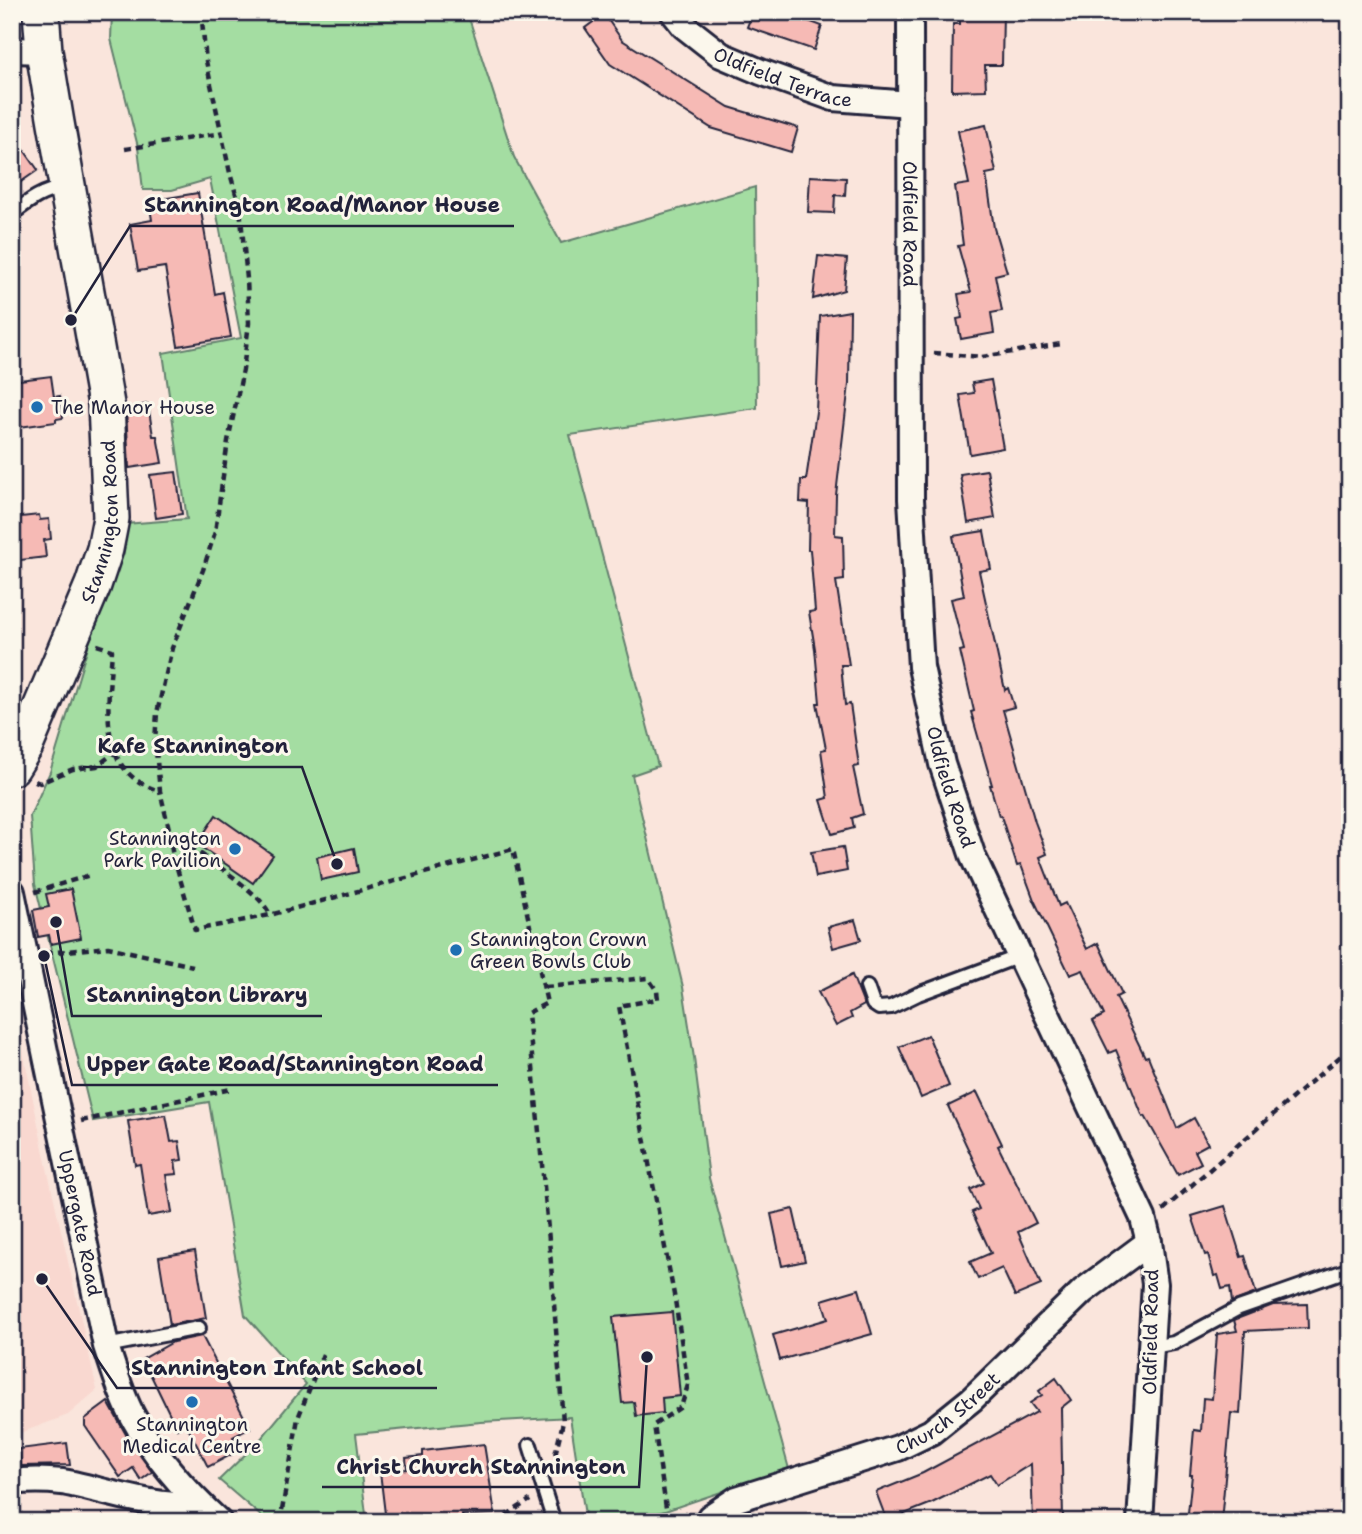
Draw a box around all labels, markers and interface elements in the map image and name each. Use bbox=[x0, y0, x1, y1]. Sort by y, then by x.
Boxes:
street label: Oldfield Terrace bbox=[710, 41, 853, 112]
street label: Oldfield Road bbox=[897, 161, 923, 287]
callout: Stannington Road/Manor House bbox=[130, 184, 514, 226]
text: Stannington Road/Manor House bbox=[144, 191, 500, 219]
place label: The Manor House bbox=[51, 395, 215, 420]
marker: The Manor House bbox=[29, 399, 45, 415]
street label: Stannington Road bbox=[75, 439, 124, 607]
street label: Oldfield Road bbox=[921, 724, 981, 851]
callout: Kafe Stannington bbox=[83, 725, 302, 767]
text: Kafe Stannington bbox=[97, 732, 289, 760]
place label: Stannington Park Pavilion bbox=[103, 826, 221, 873]
marker: Stannington Park Pavilion bbox=[227, 841, 243, 857]
place label: Stannington Crown Green Bowls Club bbox=[470, 927, 647, 974]
marker: Stannington Crown Green Bowls Club bbox=[448, 942, 464, 958]
callout: Stannington Library bbox=[72, 974, 322, 1016]
text: Stannington Library bbox=[86, 981, 308, 1009]
callout: Upper Gate Road/Stannington Road bbox=[72, 1043, 498, 1085]
text: Upper Gate Road/Stannington Road bbox=[86, 1050, 484, 1078]
street label: Uppergate Road bbox=[53, 1148, 107, 1298]
street label: Oldfield Road bbox=[1137, 1269, 1164, 1395]
callout: Stannington Infant School bbox=[117, 1346, 437, 1388]
text: Stannington Infant School bbox=[131, 1354, 423, 1382]
street label: Church Street bbox=[891, 1367, 1006, 1460]
marker: Stannington Medical Centre bbox=[184, 1394, 200, 1410]
place label: Stannington Medical Centre bbox=[123, 1412, 261, 1459]
callout: Christ Church Stannington bbox=[322, 1445, 639, 1487]
text: Christ Church Stannington bbox=[336, 1453, 626, 1481]

